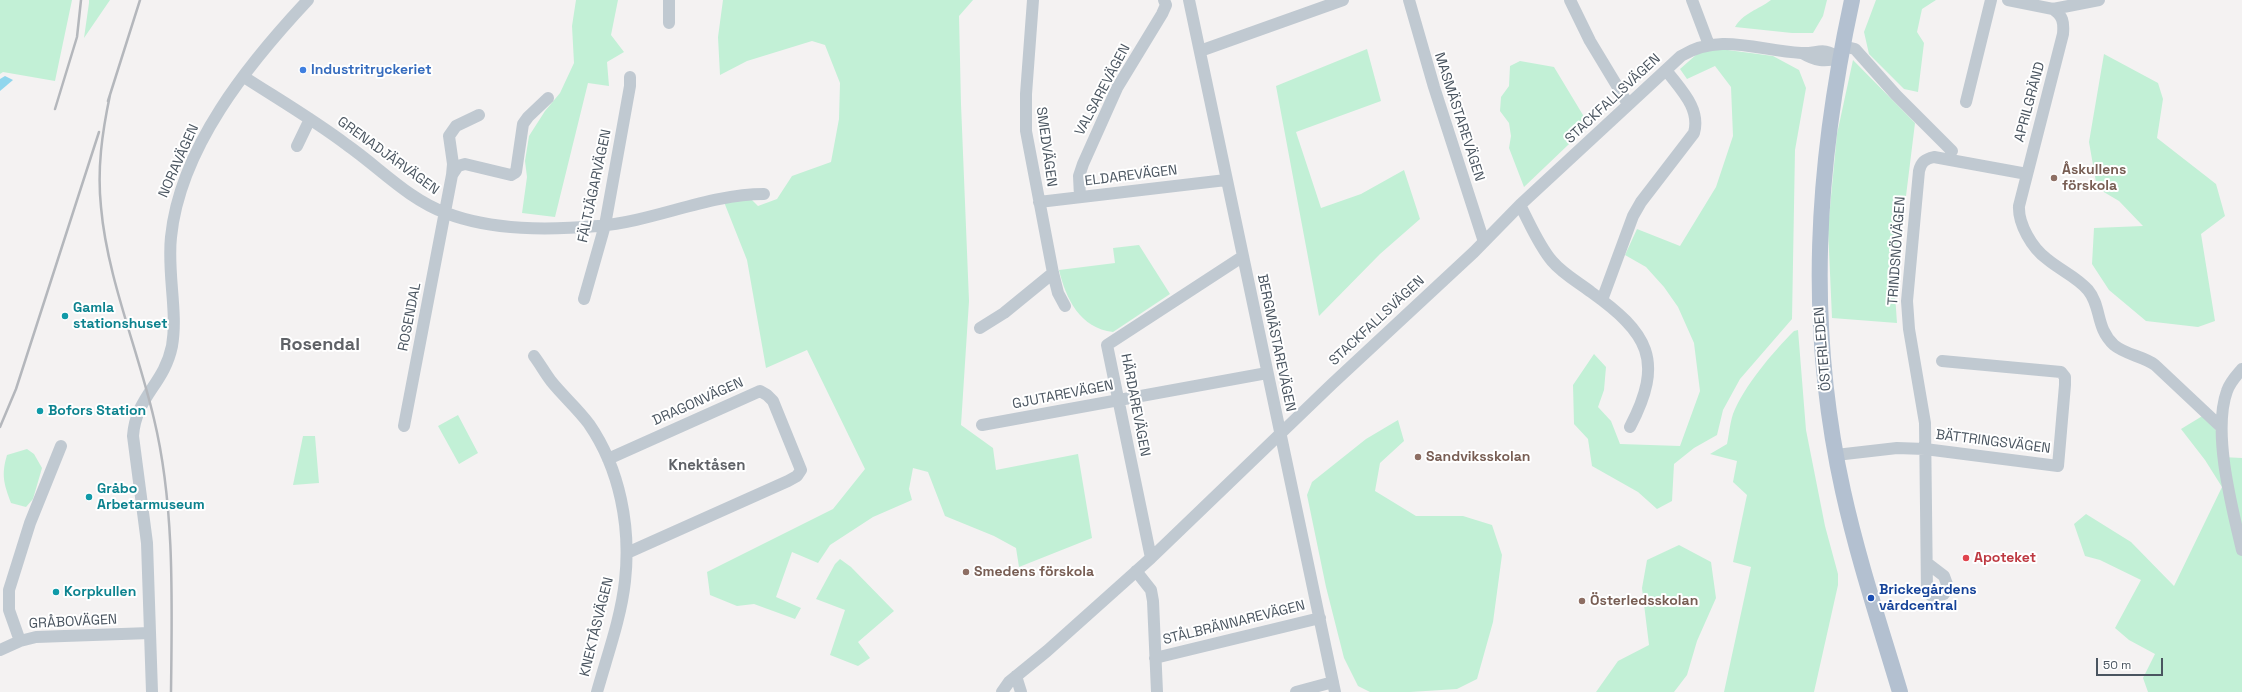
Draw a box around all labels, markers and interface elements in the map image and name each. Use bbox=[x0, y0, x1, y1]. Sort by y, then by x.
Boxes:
street label: VALSAREVÄGEN bbox=[1072, 41, 1134, 139]
street label: MASMÄSTAREVÄGEN bbox=[1430, 51, 1488, 183]
street label: STACKFALLSVÄGEN bbox=[1562, 51, 1664, 147]
street label: APRILGRÄND bbox=[2011, 60, 2049, 144]
place label: Industritryckeriet bbox=[311, 62, 432, 78]
marker: Industritryckeriet bbox=[298, 65, 308, 75]
street label: SMEDVÄGEN bbox=[1032, 106, 1060, 188]
street label: GRENADJÄRVÄGEN bbox=[334, 113, 442, 199]
street label: NORAVÄGEN bbox=[155, 122, 203, 200]
street label: FÄLTJÄGARVÄGEN bbox=[575, 128, 615, 244]
street label: ELDAREVÄGEN bbox=[1084, 162, 1178, 190]
place label: Åskullens förskola bbox=[2062, 162, 2126, 194]
marker: Åskullens förskola bbox=[2049, 173, 2059, 183]
street label: TRINDSNÖVÄGEN bbox=[1885, 196, 1909, 306]
street label: BERGMÄSTAREVÄGEN bbox=[1253, 273, 1299, 413]
street label: STACKFALLSVÄGEN bbox=[1326, 273, 1428, 369]
street label: ROSENDAL bbox=[395, 281, 425, 353]
place label: Gamla stationshuset bbox=[73, 300, 168, 332]
street label: ÖSTERLEDEN bbox=[1811, 306, 1835, 392]
marker: Gamla stationshuset bbox=[60, 311, 70, 321]
district label: Rosendal bbox=[280, 334, 360, 356]
street label: HÄRDAREVÄGEN bbox=[1117, 352, 1153, 458]
street label: DRAGONVÄGEN bbox=[650, 374, 746, 430]
street label: GJUTAREVÄGEN bbox=[1011, 377, 1115, 413]
place label: Bofors Station bbox=[48, 403, 146, 419]
marker: Bofors Station bbox=[35, 406, 45, 416]
street label: BÄTTRINGSVÄGEN bbox=[1935, 427, 2051, 457]
place label: Sandviksskolan bbox=[1426, 449, 1530, 465]
marker: Sandviksskolan bbox=[1413, 452, 1423, 462]
district label: Knektåsen bbox=[669, 457, 745, 475]
place label: Gråbo Arbetarmuseum bbox=[97, 481, 205, 514]
marker: Gråbo Arbetarmuseum bbox=[84, 492, 94, 502]
place label: Apoteket bbox=[1974, 550, 2036, 566]
marker: Apoteket bbox=[1961, 553, 1971, 563]
place label: Smedens förskola bbox=[974, 564, 1094, 580]
marker: Smedens förskola bbox=[961, 567, 971, 577]
street label: KNEKTÅSVÄGEN bbox=[577, 576, 617, 678]
place label: Brickegårdens vårdcentral bbox=[1879, 582, 1977, 614]
place label: Korpkullen bbox=[64, 584, 136, 600]
marker: Korpkullen bbox=[51, 587, 61, 597]
place label: Österledsskolan bbox=[1590, 593, 1698, 609]
marker: Brickegårdens vårdcentral bbox=[1866, 593, 1876, 603]
marker: Österledsskolan bbox=[1577, 596, 1587, 606]
street label: STÅLBRÄNNAREVÄGEN bbox=[1161, 597, 1307, 649]
street label: GRÅBOVÄGEN bbox=[28, 611, 118, 633]
scale bar bbox=[2098, 650, 2165, 676]
text: 50 m bbox=[2103, 657, 2131, 673]

